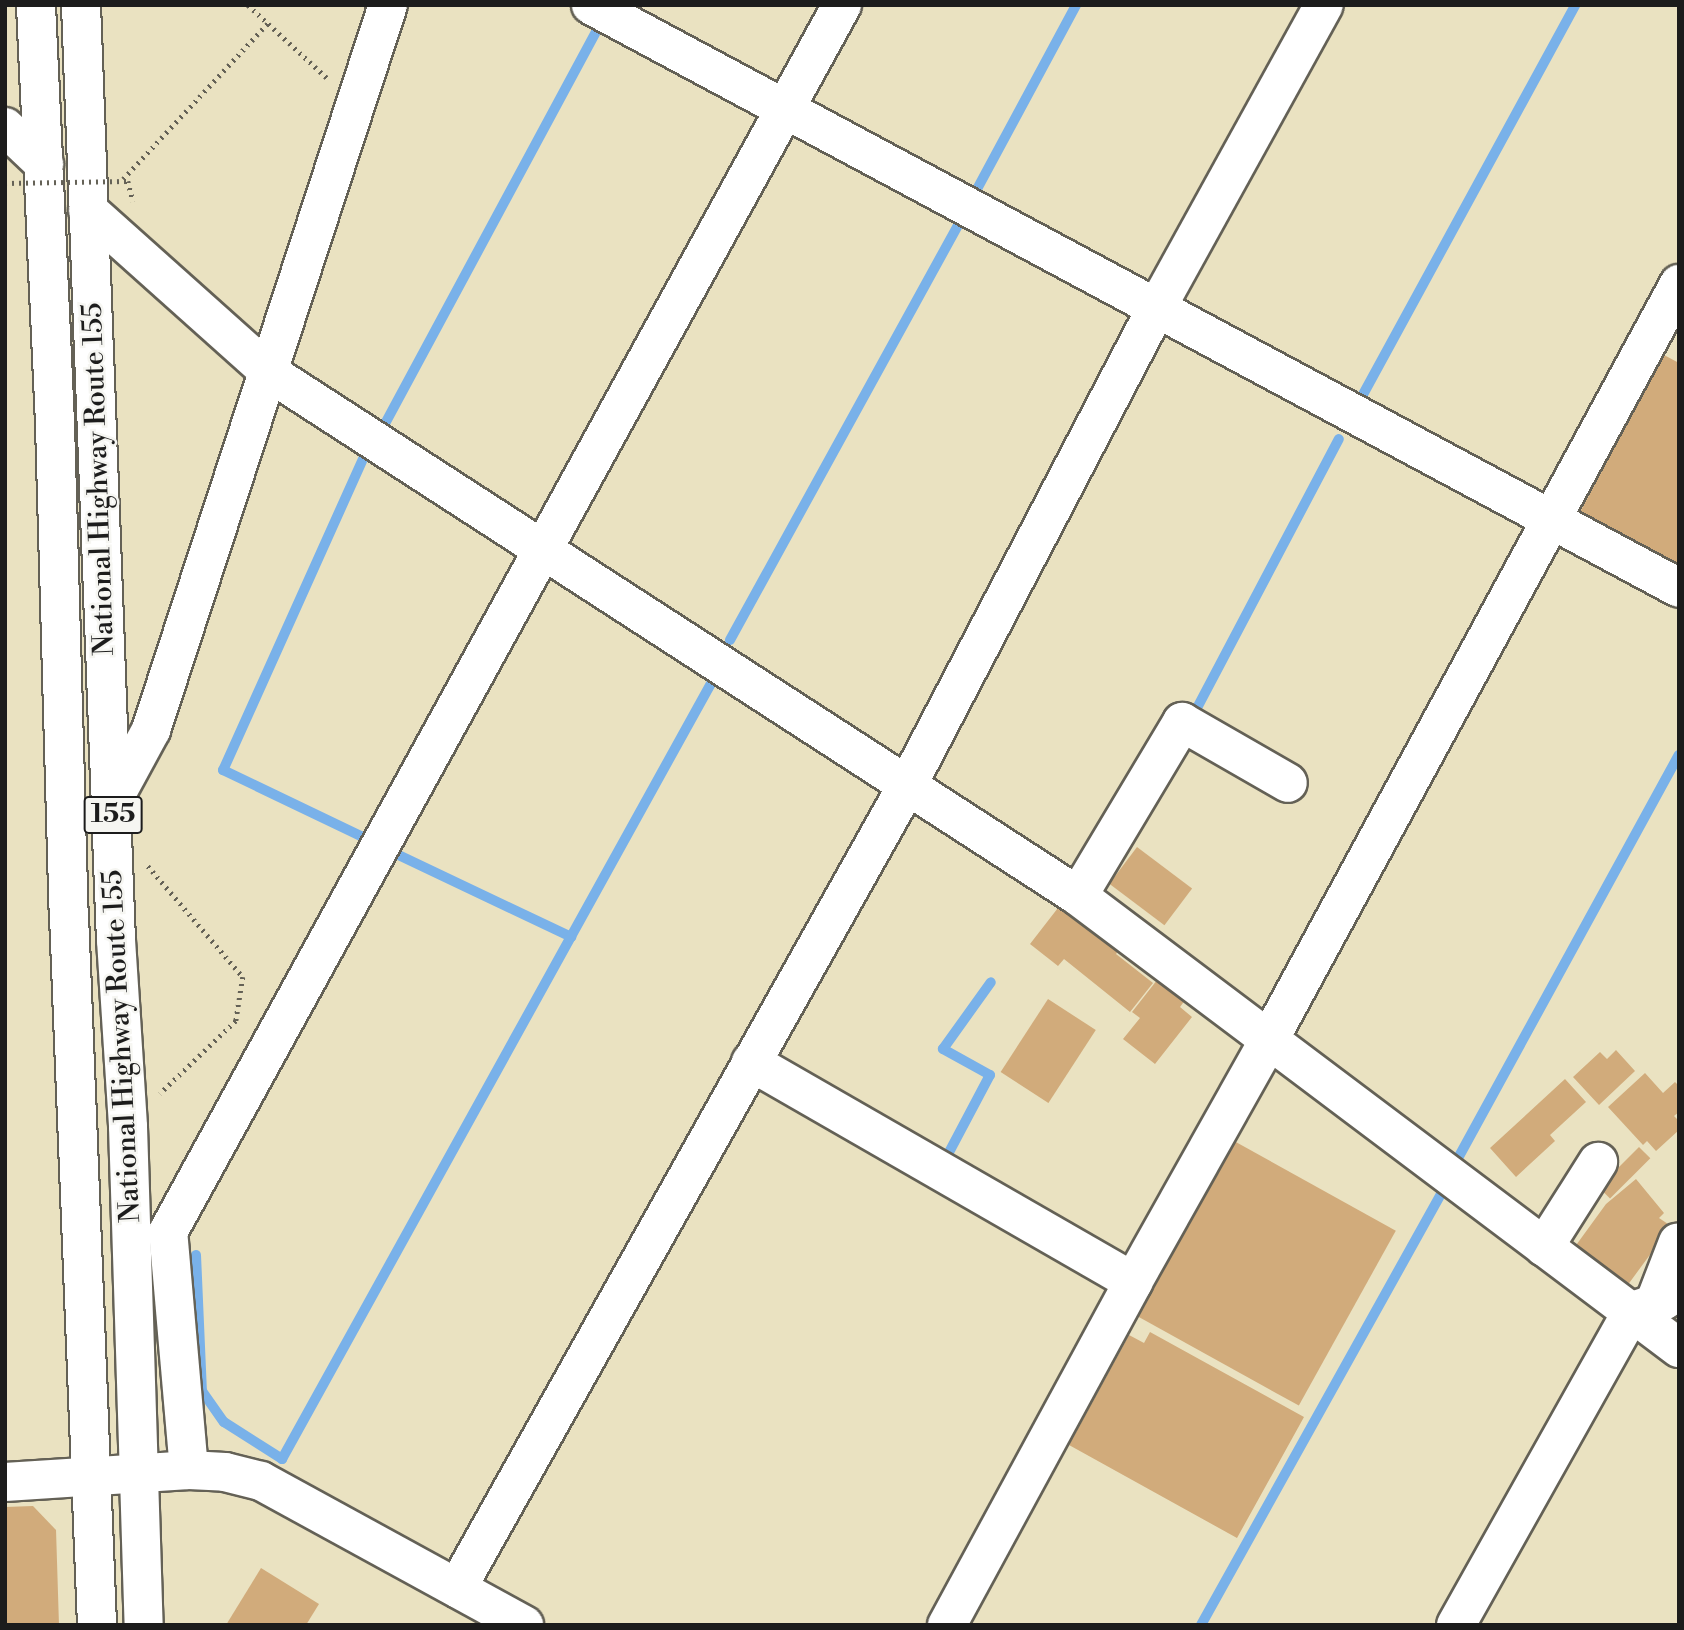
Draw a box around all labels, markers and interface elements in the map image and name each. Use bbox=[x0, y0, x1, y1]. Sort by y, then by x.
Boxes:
street label: National Highway Route 155 bbox=[76, 302, 122, 656]
road number: 155 bbox=[83, 792, 143, 838]
street label: National Highway Route 155 bbox=[96, 869, 148, 1223]

